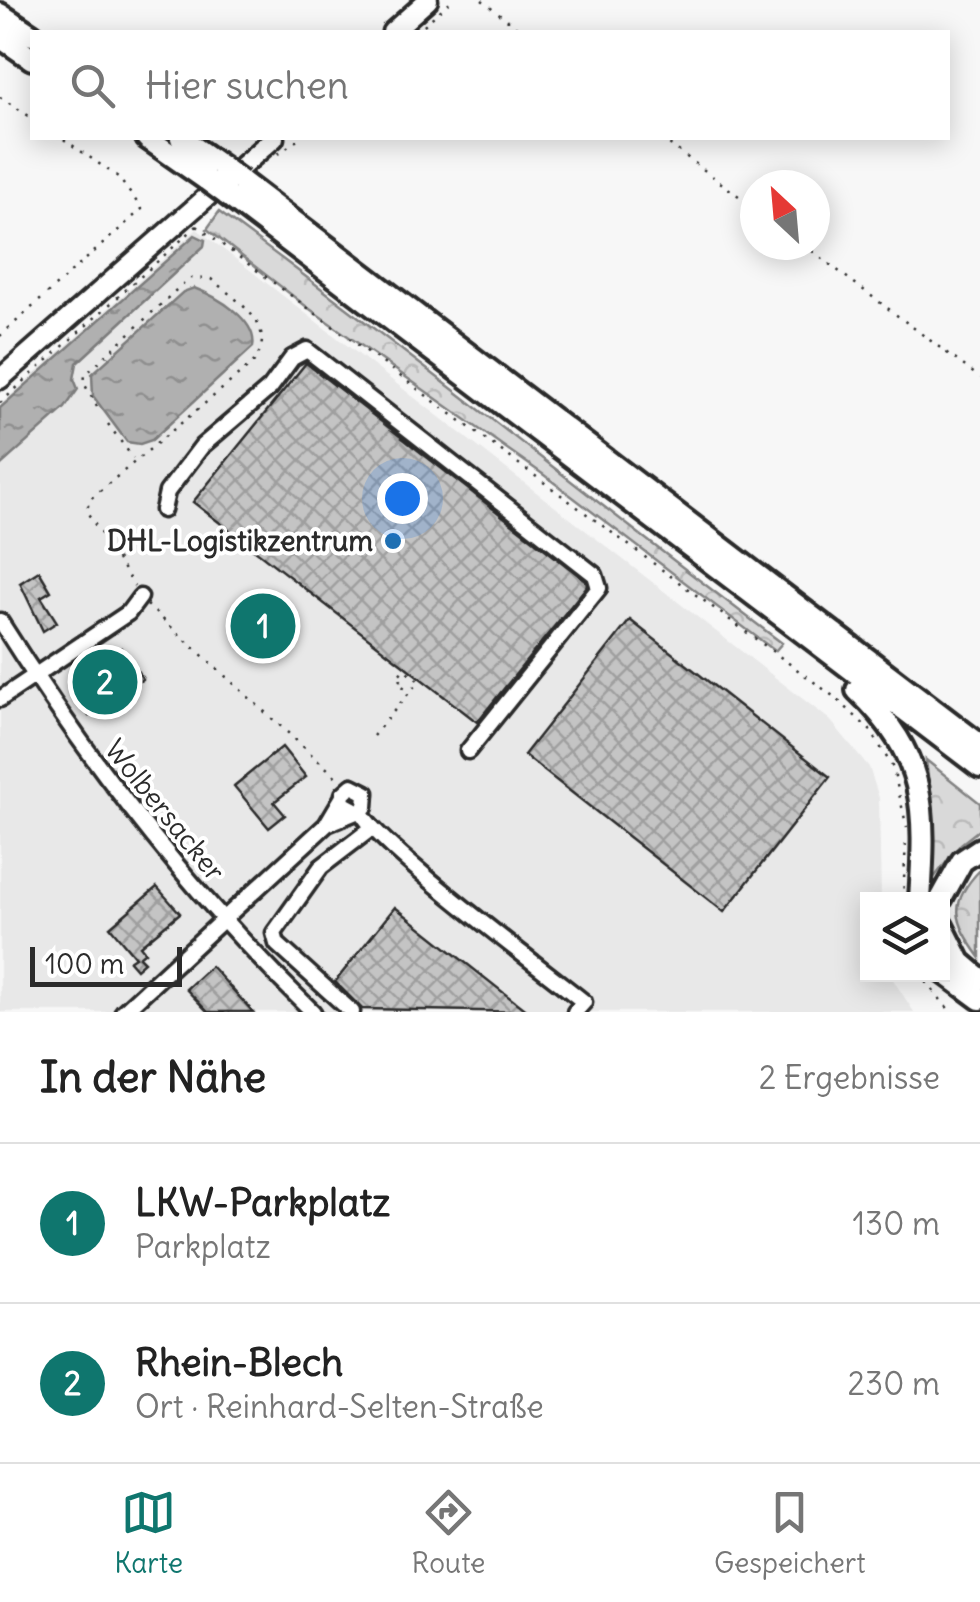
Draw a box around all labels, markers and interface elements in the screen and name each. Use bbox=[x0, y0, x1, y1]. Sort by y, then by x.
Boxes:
search box bbox=[30, 30, 950, 140]
icon: search bbox=[65, 58, 120, 113]
text: Hier suchen bbox=[145, 62, 349, 109]
north arrow bbox=[740, 170, 830, 260]
your location bbox=[377, 473, 428, 524]
place label: DHL-Logistikzentrum bbox=[107, 523, 373, 559]
marker: DHL-Logistikzentrum bbox=[382, 530, 404, 552]
pin: 1 bbox=[230, 588, 296, 664]
pin: 2 bbox=[72, 644, 138, 720]
street label: Wolbersacker bbox=[97, 732, 233, 888]
map controls bbox=[860, 892, 950, 982]
button: layers bbox=[860, 892, 950, 982]
scale bar bbox=[30, 942, 182, 986]
text: 100 m bbox=[45, 946, 124, 982]
text: In der Nähe bbox=[40, 1051, 266, 1103]
text: 2 Ergebnisse bbox=[759, 1057, 940, 1098]
text: LKW-Parkplatz bbox=[135, 1179, 390, 1226]
text: 1 bbox=[66, 1203, 79, 1244]
text: 130 m bbox=[852, 1203, 940, 1244]
text: Parkplatz bbox=[135, 1226, 271, 1267]
text: Rhein-Blech bbox=[135, 1339, 343, 1386]
text: 2 bbox=[64, 1363, 81, 1404]
text: 230 m bbox=[848, 1363, 940, 1404]
text: Ort · Reinhard-Selten-Straße bbox=[135, 1386, 544, 1427]
tab: Karte bbox=[114, 1485, 183, 1581]
tab: Route bbox=[412, 1485, 485, 1581]
tab: Gespeichert bbox=[714, 1485, 866, 1581]

